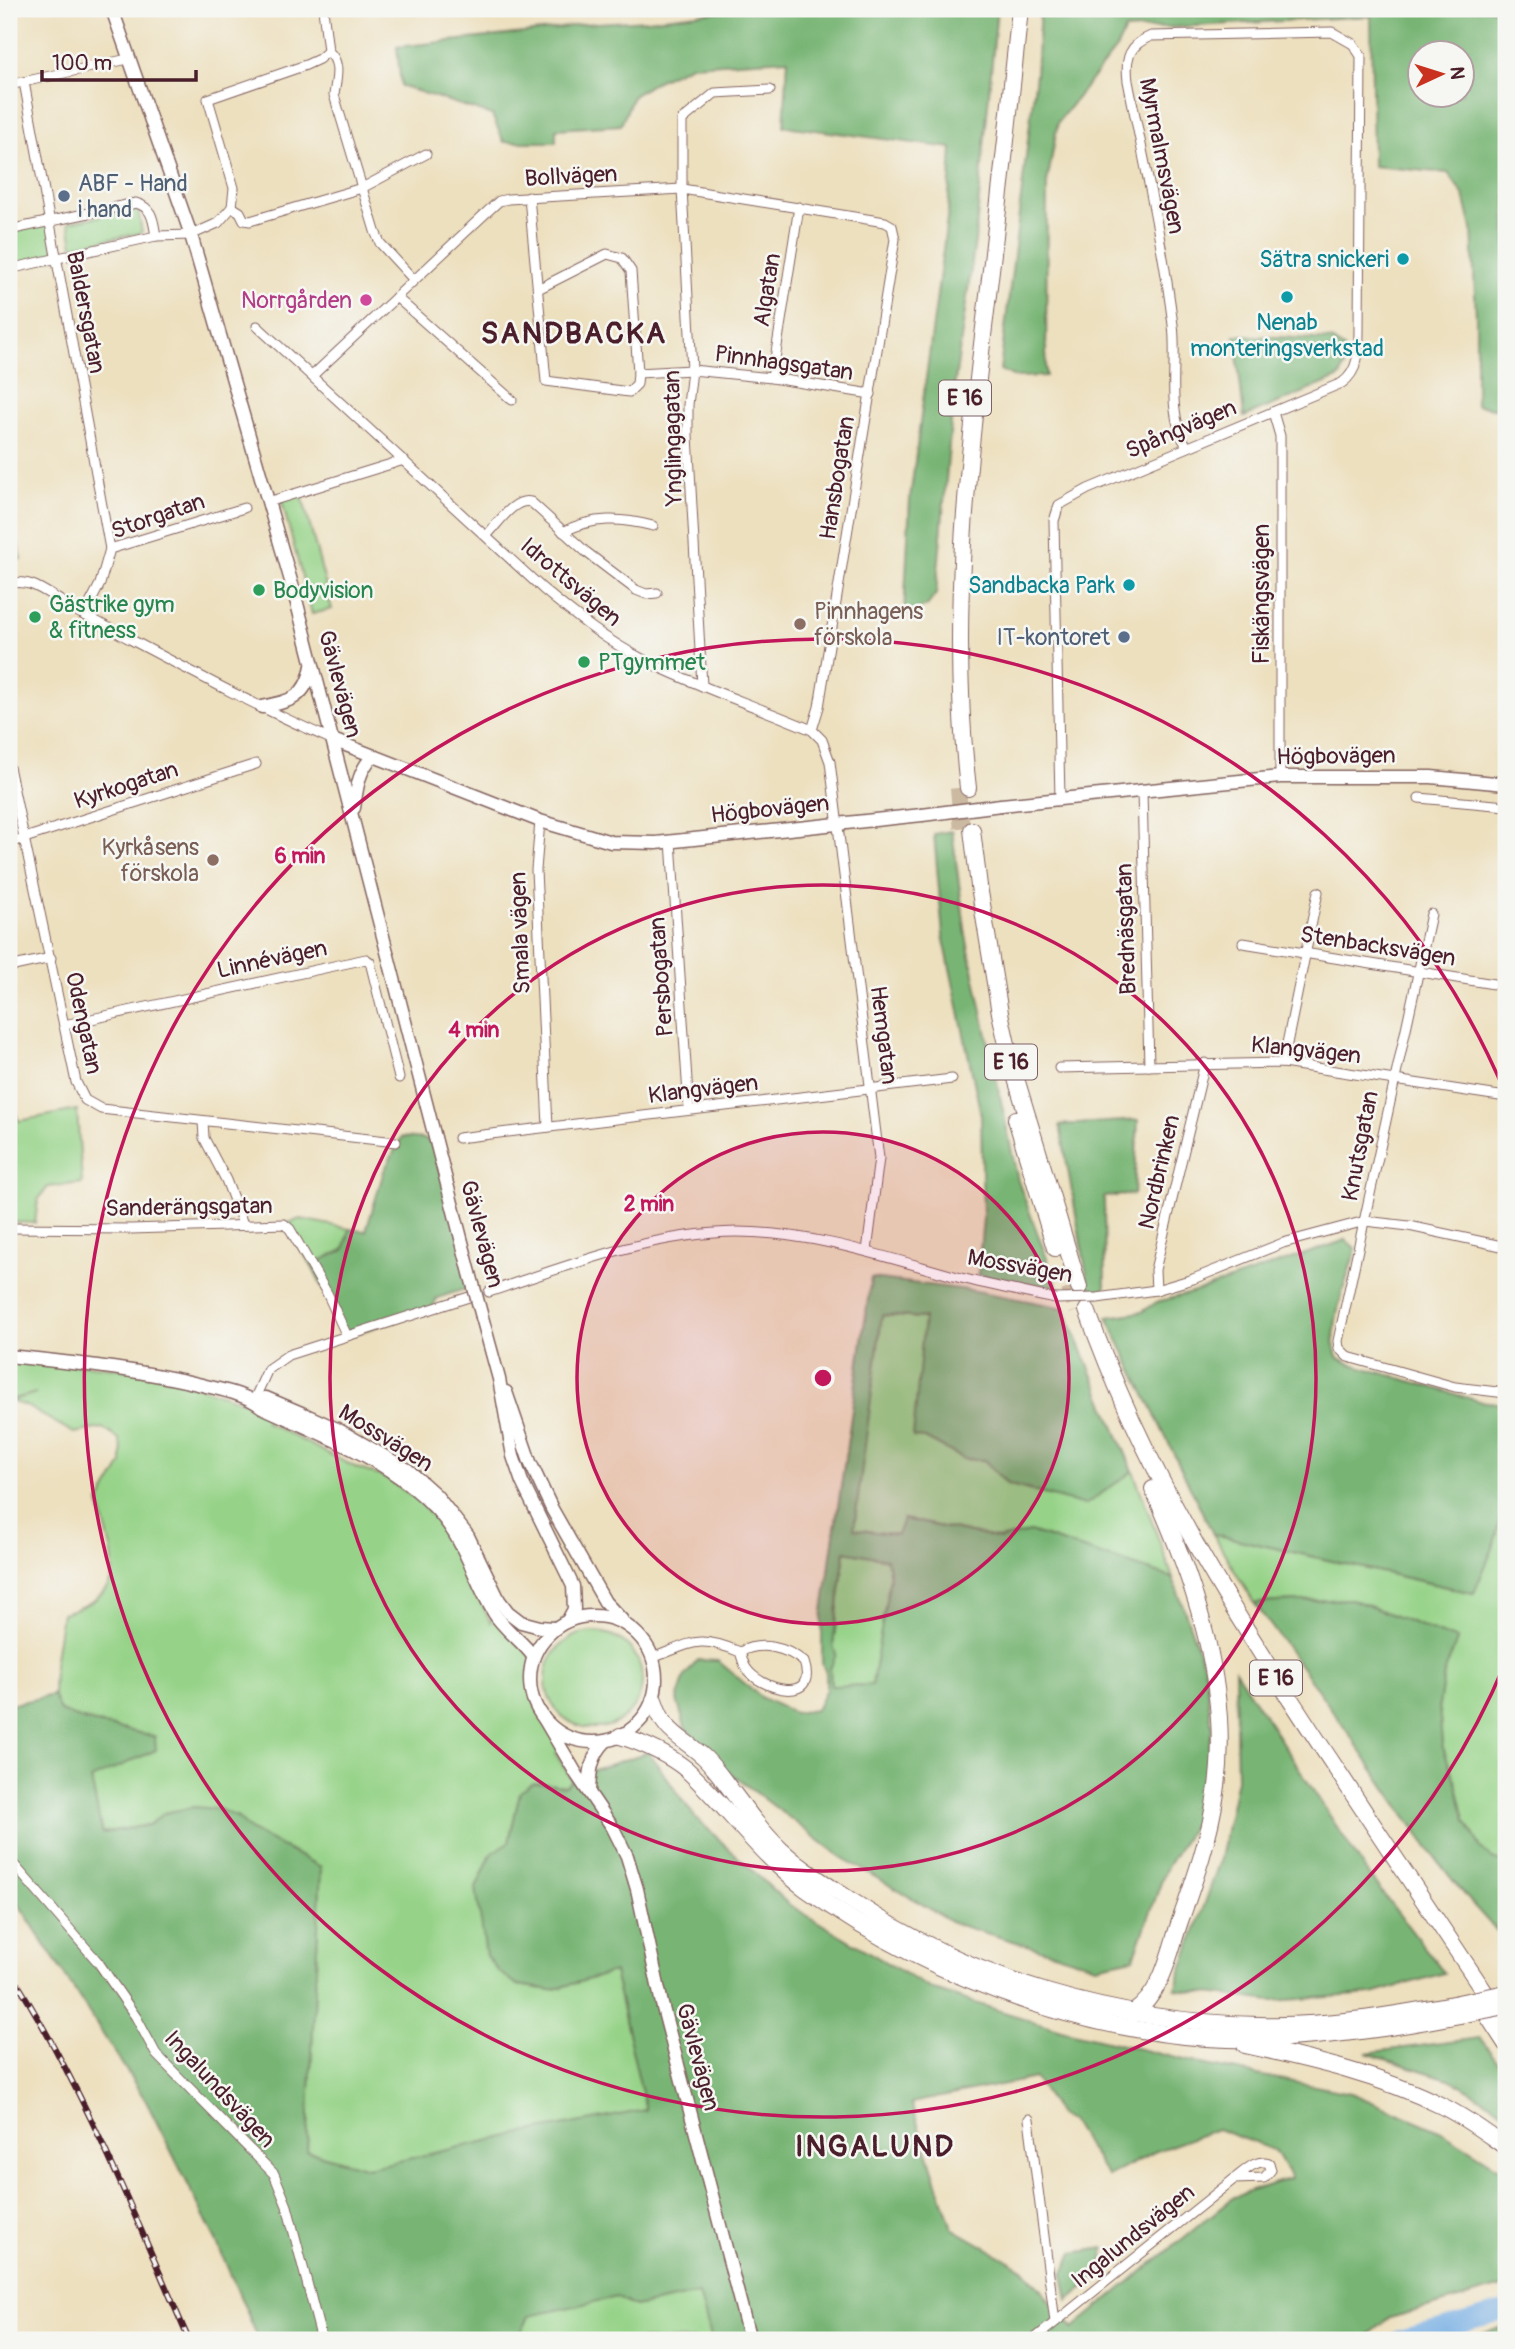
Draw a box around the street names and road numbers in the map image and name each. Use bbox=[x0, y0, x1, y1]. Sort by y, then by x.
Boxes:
street label: Myrmalmsvägen bbox=[1133, 76, 1191, 236]
street label: Bollvägen bbox=[524, 159, 618, 193]
street label: Baldersgatan bbox=[60, 248, 112, 376]
street label: Algatan bbox=[747, 251, 787, 329]
street label: Pinnhagsgatan bbox=[713, 339, 855, 387]
street label: Ynglingagatan bbox=[657, 370, 689, 507]
road number: E 16 bbox=[939, 380, 991, 416]
street label: Spångvägen bbox=[1121, 393, 1241, 465]
street label: Hansbogatan bbox=[813, 414, 861, 542]
street label: Storgatan bbox=[107, 486, 209, 546]
street label: Fiskängsvägen bbox=[1247, 524, 1276, 664]
street label: Idrottsvägen bbox=[514, 531, 628, 633]
street label: Gävlevägen bbox=[312, 627, 368, 741]
street label: Högbovägen bbox=[1276, 740, 1396, 772]
street label: Kyrkogatan bbox=[70, 755, 182, 815]
street label: Högbovägen bbox=[709, 788, 831, 830]
street label: Brednäsgatan bbox=[1109, 863, 1143, 995]
street label: Smala vägen bbox=[503, 871, 537, 995]
street label: Persbogatan bbox=[642, 916, 680, 1038]
street label: Stenbacksvägen bbox=[1298, 919, 1458, 973]
street label: Linnévägen bbox=[214, 933, 330, 985]
street label: Odengatan bbox=[59, 969, 109, 1077]
street label: Hemgatan bbox=[864, 984, 904, 1086]
street label: Klangvägen bbox=[1249, 1030, 1363, 1070]
road number: E 16 bbox=[985, 1044, 1037, 1080]
street label: Klangvägen bbox=[646, 1068, 760, 1110]
street label: Knutsgatan bbox=[1335, 1088, 1385, 1204]
street label: Nordbrinken bbox=[1132, 1112, 1186, 1232]
street label: Gävlevägen bbox=[454, 1177, 510, 1291]
street label: Sanderängsgatan bbox=[105, 1191, 273, 1223]
street label: Mossvägen bbox=[965, 1242, 1075, 1290]
street label: Mossvägen bbox=[333, 1398, 439, 1478]
road number: E 16 bbox=[1250, 1660, 1302, 1696]
street label: Gävlevägen bbox=[670, 2000, 726, 2114]
street label: Ingalundsvägen bbox=[158, 2024, 282, 2154]
street label: Ingalundsvägen bbox=[1066, 2177, 1200, 2295]

